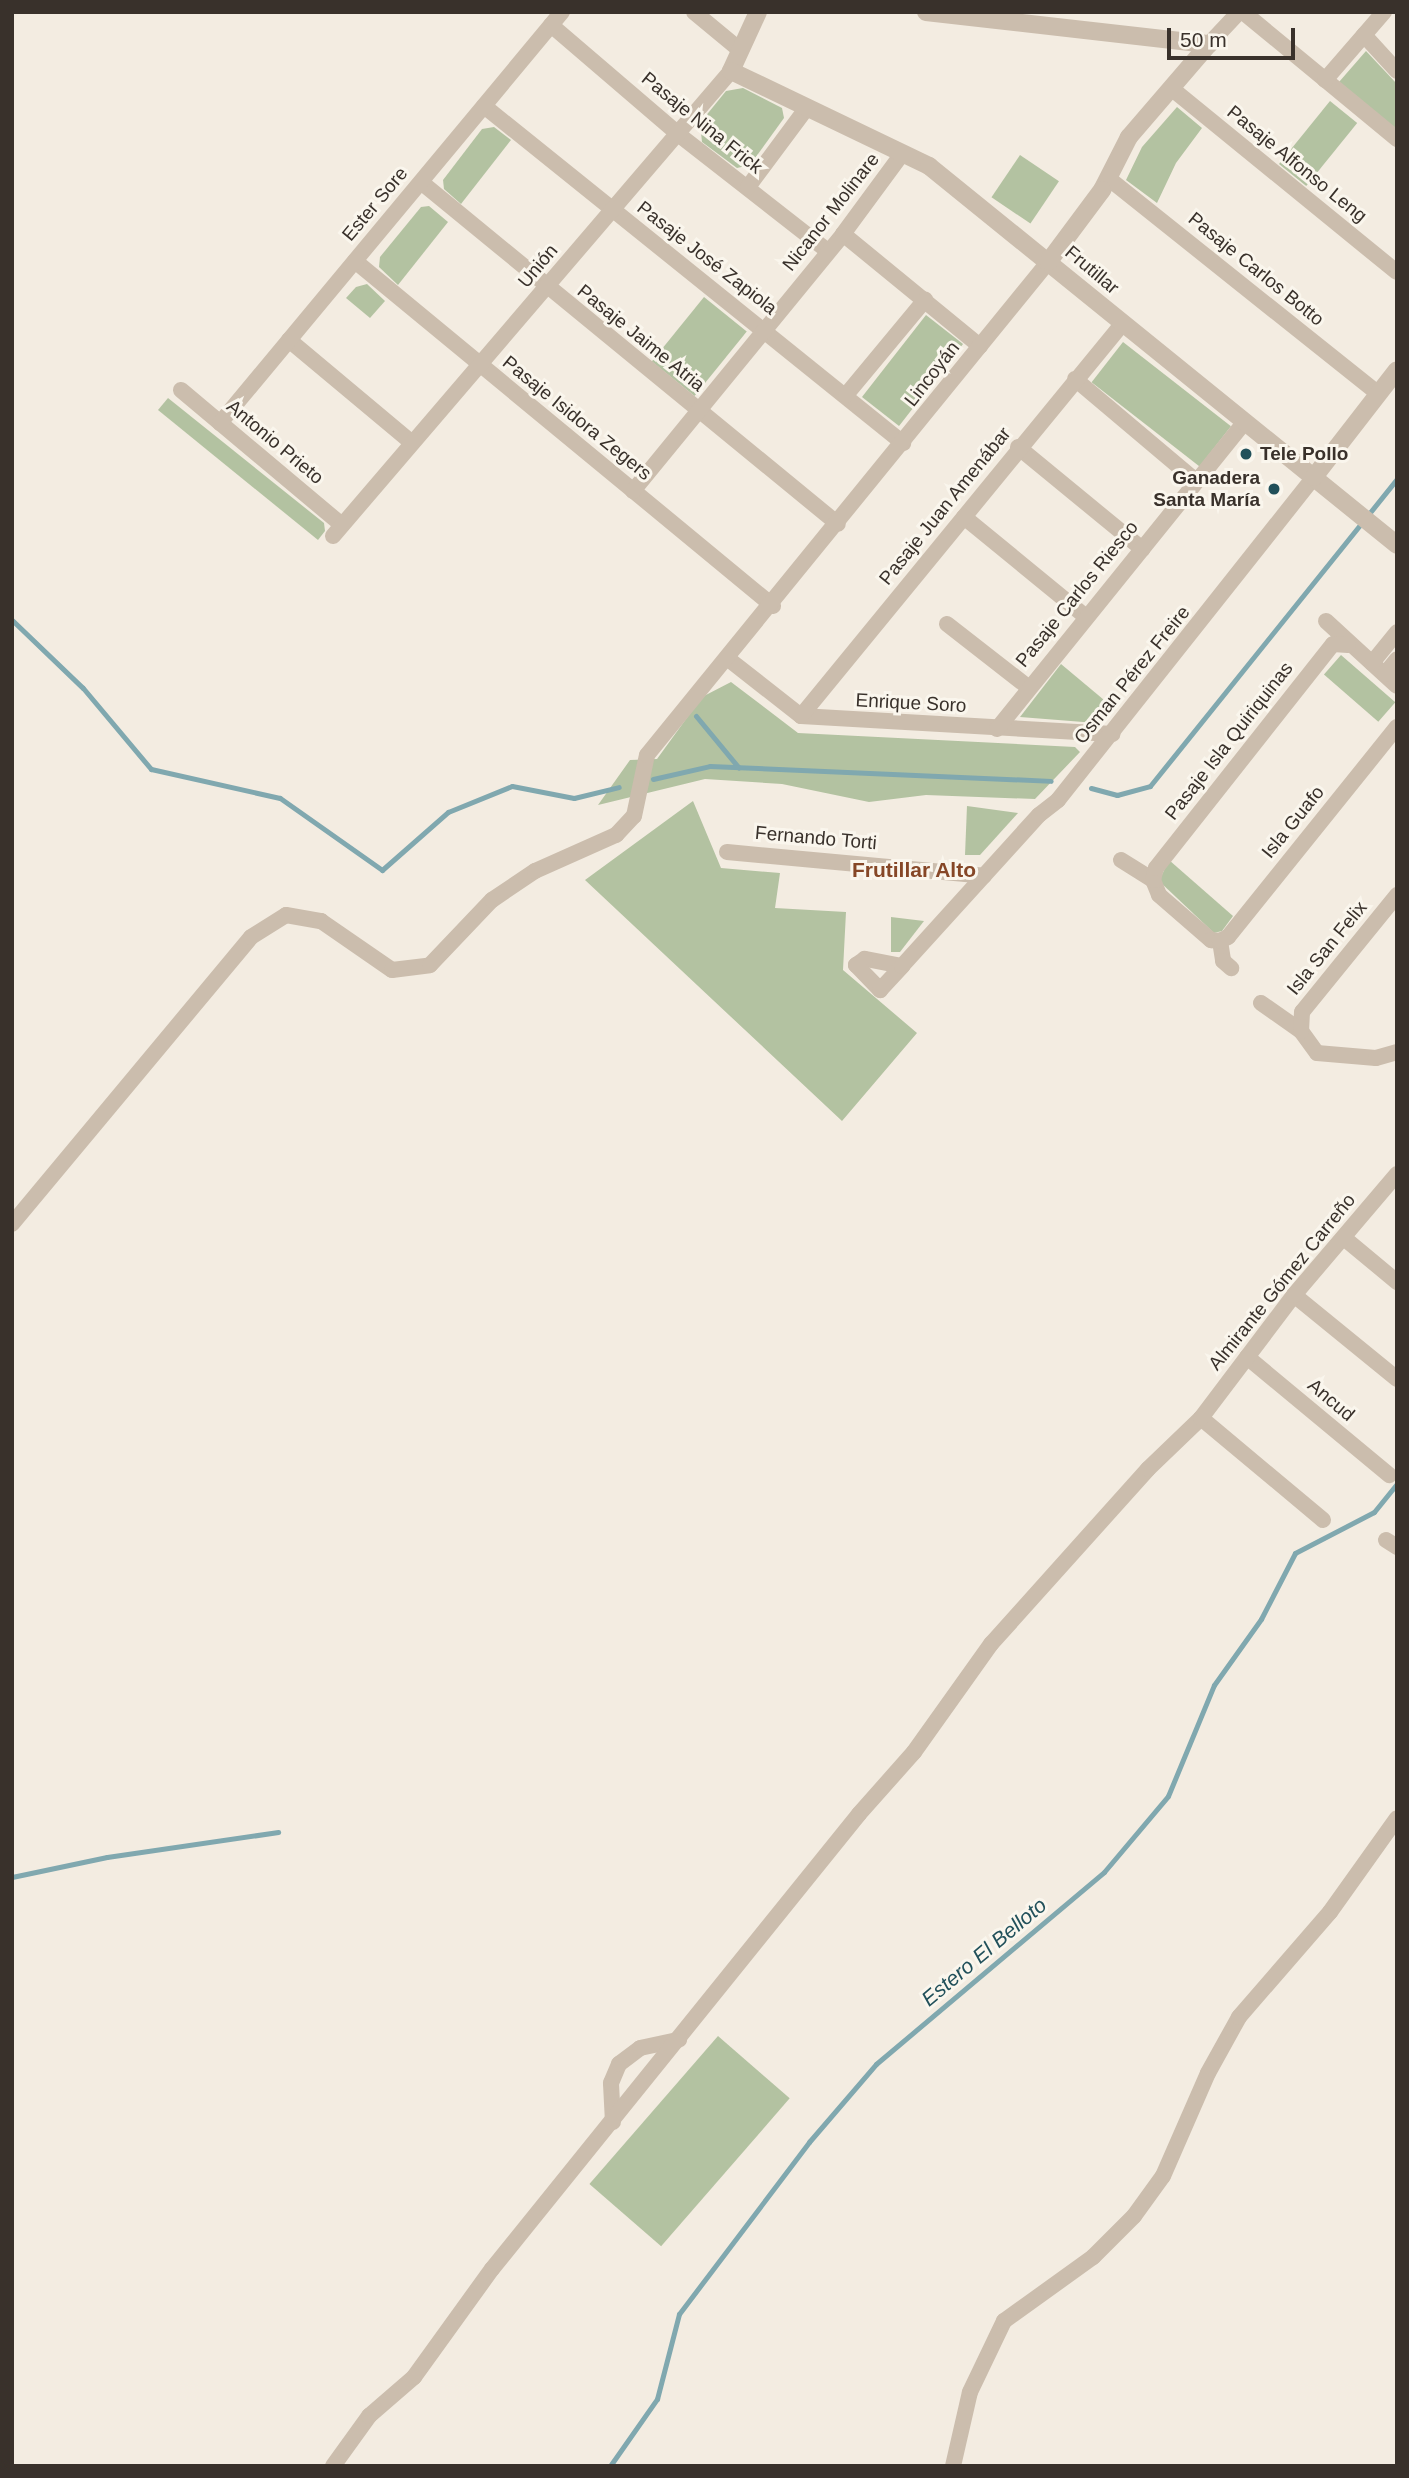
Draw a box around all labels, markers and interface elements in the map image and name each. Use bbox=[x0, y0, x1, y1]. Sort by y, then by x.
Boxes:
scale bar bbox=[1171, 14, 1299, 58]
text: 50 m bbox=[1180, 28, 1227, 51]
street label: Pasaje Nina Frick bbox=[637, 67, 767, 179]
street label: Pasaje Alfonso Leng bbox=[1222, 100, 1372, 228]
street label: Nicanor Molinare bbox=[778, 148, 884, 276]
street label: Ester Sore bbox=[337, 162, 413, 246]
street label: Pasaje José Zapiola bbox=[633, 196, 781, 320]
street label: Pasaje Carlos Botto bbox=[1184, 207, 1328, 331]
street label: Unión bbox=[513, 240, 563, 292]
street label: Frutillar bbox=[1060, 241, 1124, 299]
street label: Pasaje Jaime Atria bbox=[572, 279, 710, 397]
street label: Lincoyán bbox=[900, 337, 964, 411]
street label: Pasaje Isidora Zegers bbox=[498, 351, 656, 485]
street label: Antonio Prieto bbox=[222, 395, 328, 489]
street label: Pasaje Juan Amenábar bbox=[874, 422, 1016, 590]
place label: Tele Pollo bbox=[1260, 443, 1348, 465]
marker: Tele Pollo bbox=[1238, 446, 1254, 462]
place label: Ganadera Santa María bbox=[1153, 467, 1260, 511]
marker: Ganadera Santa María bbox=[1266, 481, 1282, 497]
street label: Pasaje Carlos Riesco bbox=[1011, 516, 1143, 672]
street label: Osman Pérez Freire bbox=[1069, 601, 1195, 749]
street label: Pasaje Isla Quiriquinas bbox=[1160, 657, 1298, 825]
street label: Enrique Soro bbox=[855, 689, 967, 717]
street label: Isla Guafo bbox=[1257, 781, 1329, 863]
street label: Fernando Torti bbox=[754, 821, 878, 855]
district label: Frutillar Alto bbox=[852, 857, 976, 883]
street label: Isla San Felix bbox=[1282, 897, 1372, 999]
street label: Almirante Gómez Carreño bbox=[1204, 1189, 1360, 1375]
street label: Ancud bbox=[1303, 1374, 1359, 1426]
water label: Estero El Belloto bbox=[916, 1892, 1052, 2012]

